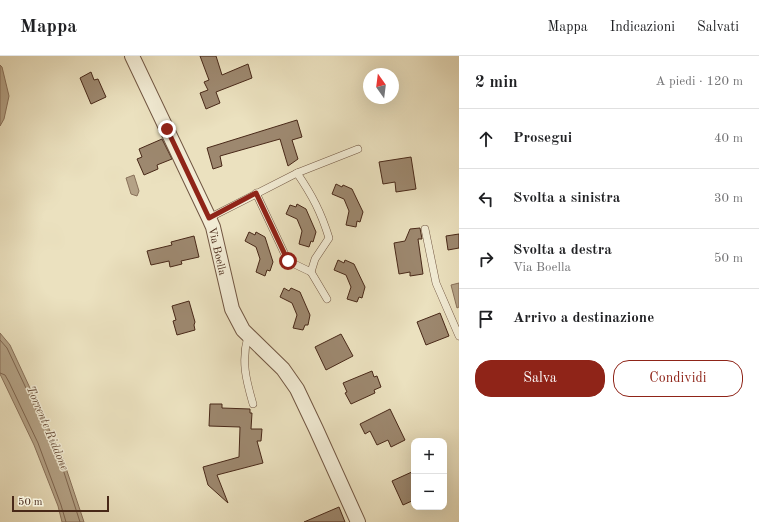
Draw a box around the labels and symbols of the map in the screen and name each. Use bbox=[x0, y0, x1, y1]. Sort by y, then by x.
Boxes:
north arrow bbox=[363, 68, 399, 104]
route end bbox=[158, 120, 176, 138]
street label: Via Boella bbox=[206, 226, 228, 277]
route start bbox=[279, 252, 297, 270]
water label: Torrente Riddone bbox=[24, 384, 70, 473]
scale bar bbox=[12, 494, 109, 513]

